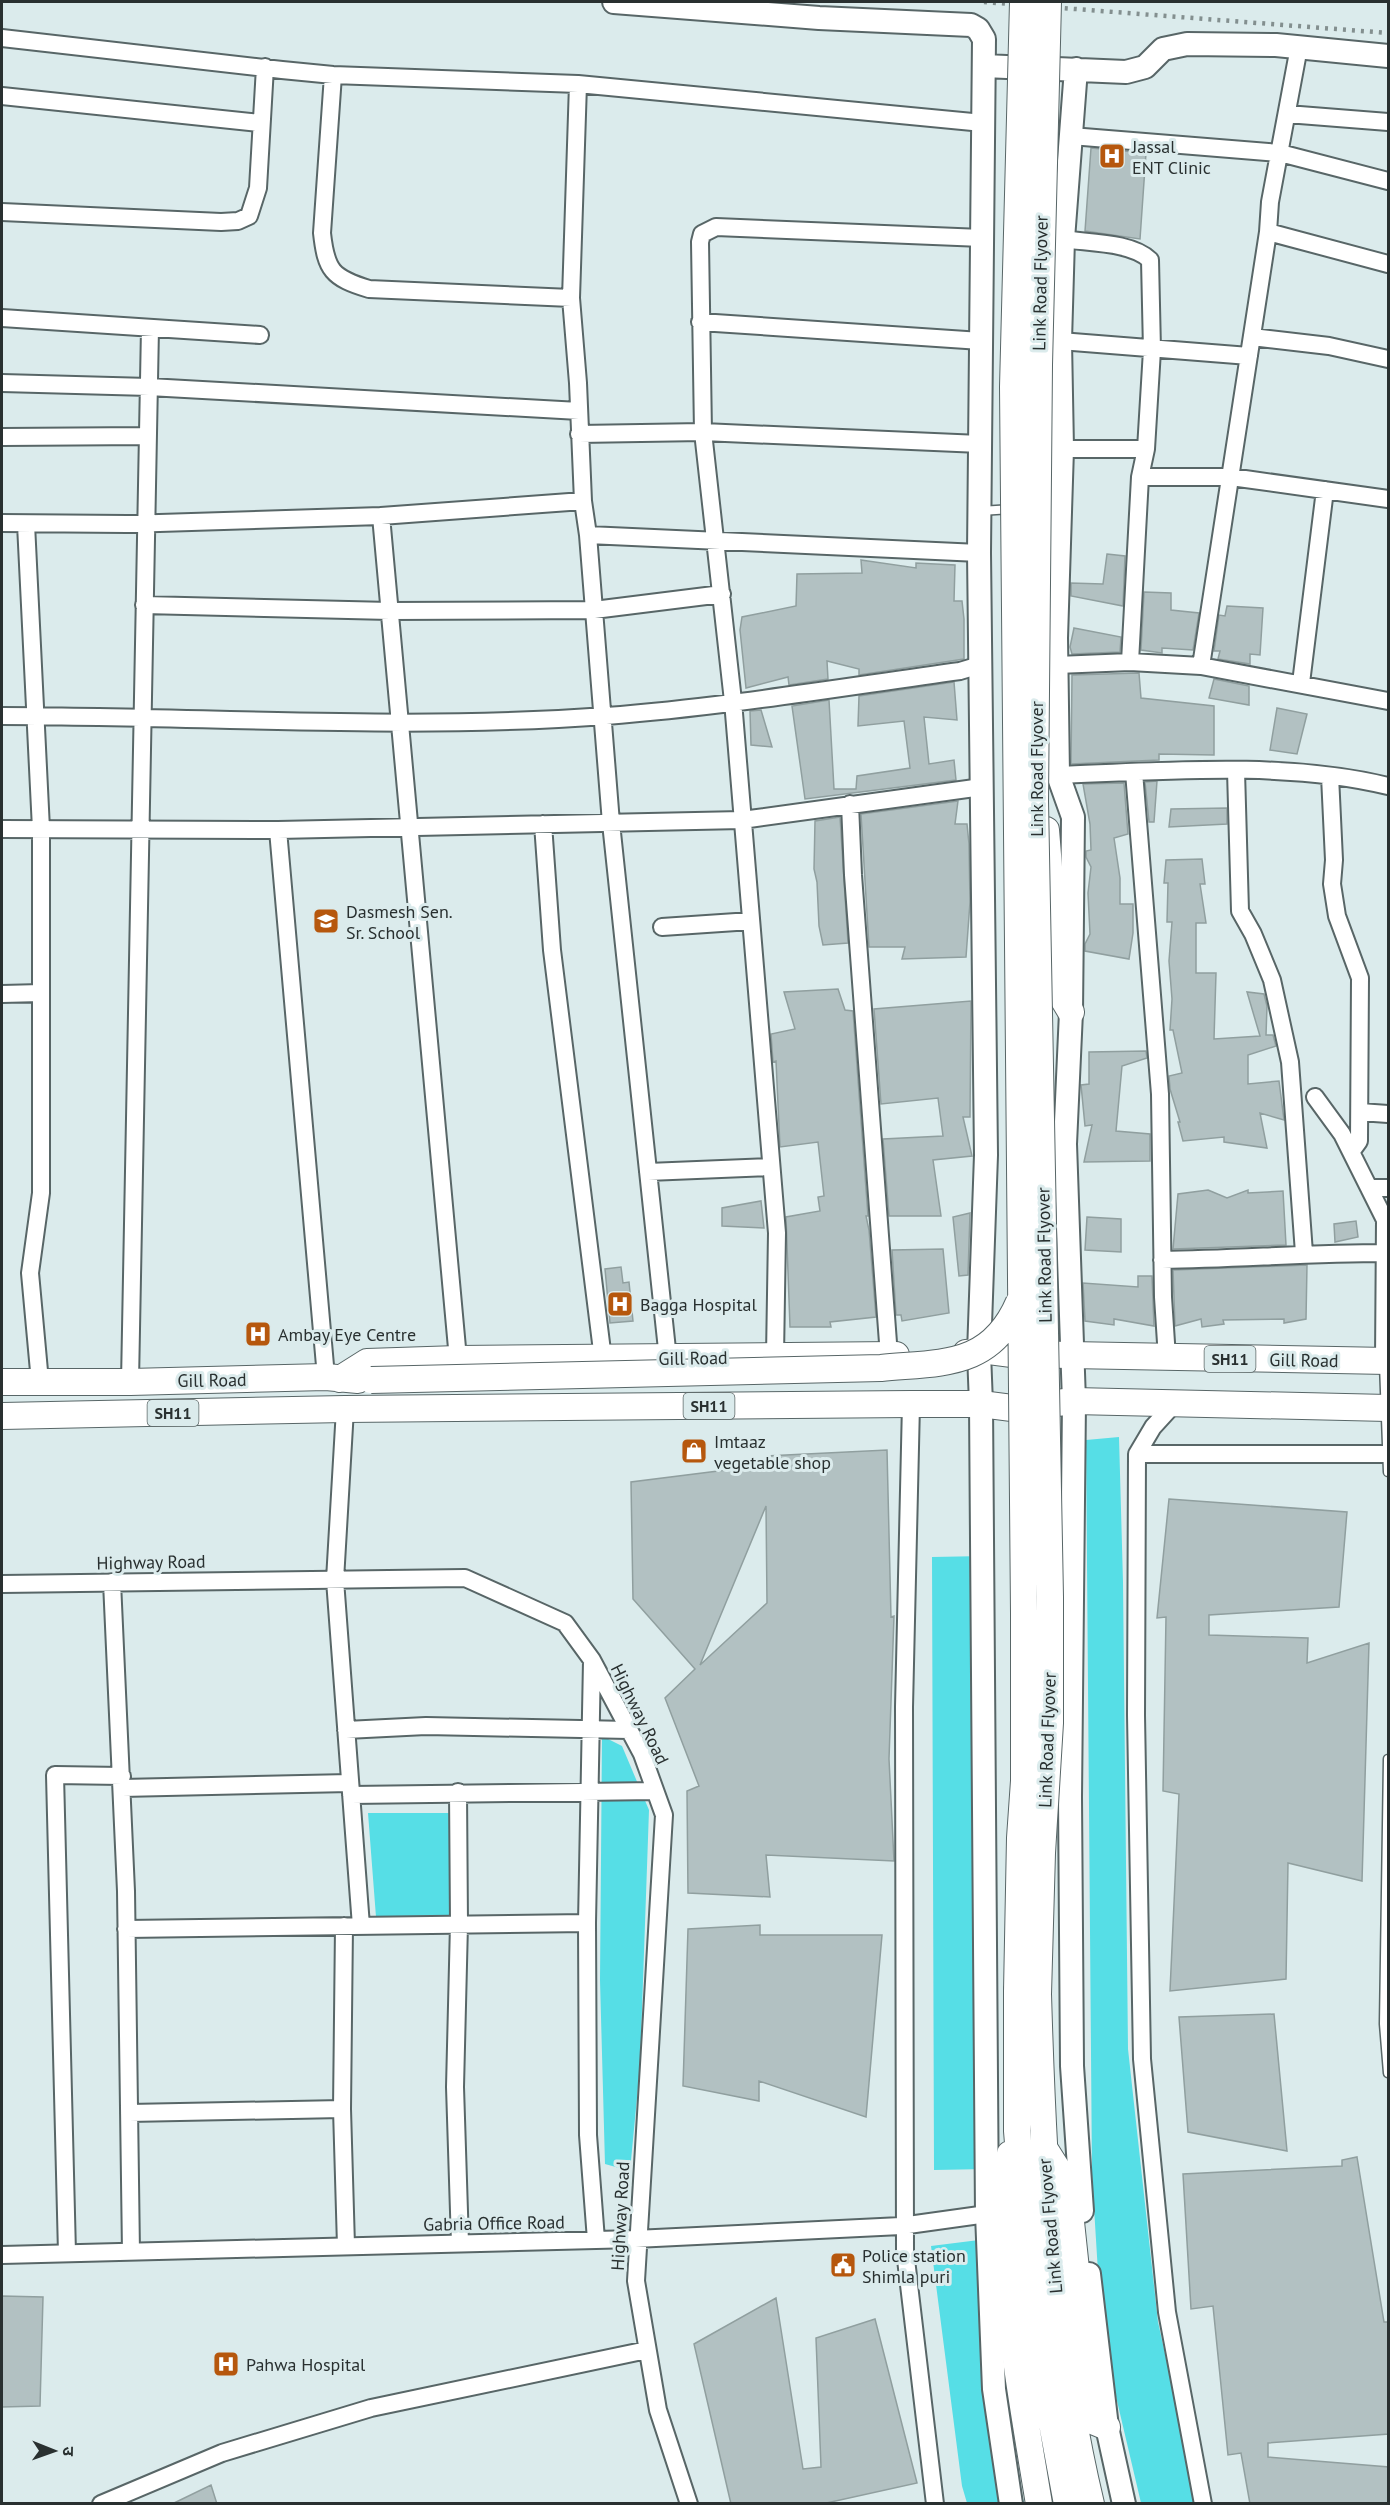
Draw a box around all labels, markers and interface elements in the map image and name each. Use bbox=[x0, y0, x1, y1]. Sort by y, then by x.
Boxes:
place label: Jassal ENT Clinic bbox=[1131, 135, 1211, 179]
hospital icon: Jassal ENT Clinic bbox=[1097, 141, 1127, 171]
street label: Link Road Flyover bbox=[1027, 215, 1053, 351]
street label: Link Road Flyover bbox=[1025, 701, 1048, 837]
place label: Dasmesh Sen. Sr. School bbox=[346, 900, 453, 944]
school or university icon: Dasmesh Sen. Sr. School bbox=[311, 906, 341, 936]
street label: Link Road Flyover bbox=[1031, 1187, 1057, 1323]
hospital icon: Bagga Hospital bbox=[605, 1289, 635, 1319]
place label: Bagga Hospital bbox=[640, 1293, 757, 1316]
hospital icon: Ambay Eye Centre bbox=[243, 1319, 273, 1349]
place label: Ambay Eye Centre bbox=[278, 1323, 416, 1346]
street label: Gill Road bbox=[658, 1346, 728, 1370]
road number: SH11 bbox=[1204, 1346, 1256, 1372]
street label: Gill Road bbox=[1269, 1348, 1339, 1372]
street label: Gill Road bbox=[177, 1368, 247, 1392]
road number: SH11 bbox=[684, 1393, 734, 1419]
road number: SH11 bbox=[148, 1400, 198, 1426]
place label: Imtaaz vegetable shop bbox=[714, 1430, 831, 1474]
shop icon: Imtaaz vegetable shop bbox=[679, 1436, 709, 1466]
street label: Highway Road bbox=[96, 1550, 206, 1574]
street label: Highway Road bbox=[606, 1660, 674, 1768]
street label: Link Road Flyover bbox=[1033, 1672, 1061, 1808]
street label: Link Road Flyover bbox=[1033, 2157, 1067, 2295]
street label: Highway Road bbox=[606, 2161, 634, 2271]
street label: Gabria Office Road bbox=[423, 2210, 565, 2236]
place label: Police station Shimla puri bbox=[862, 2244, 966, 2288]
public building icon: Police station Shimla puri bbox=[828, 2250, 858, 2280]
hospital icon: Pahwa Hospital bbox=[211, 2349, 241, 2379]
place label: Pahwa Hospital bbox=[246, 2353, 366, 2376]
north arrow bbox=[24, 2421, 84, 2481]
text: उ bbox=[59, 2446, 79, 2457]

